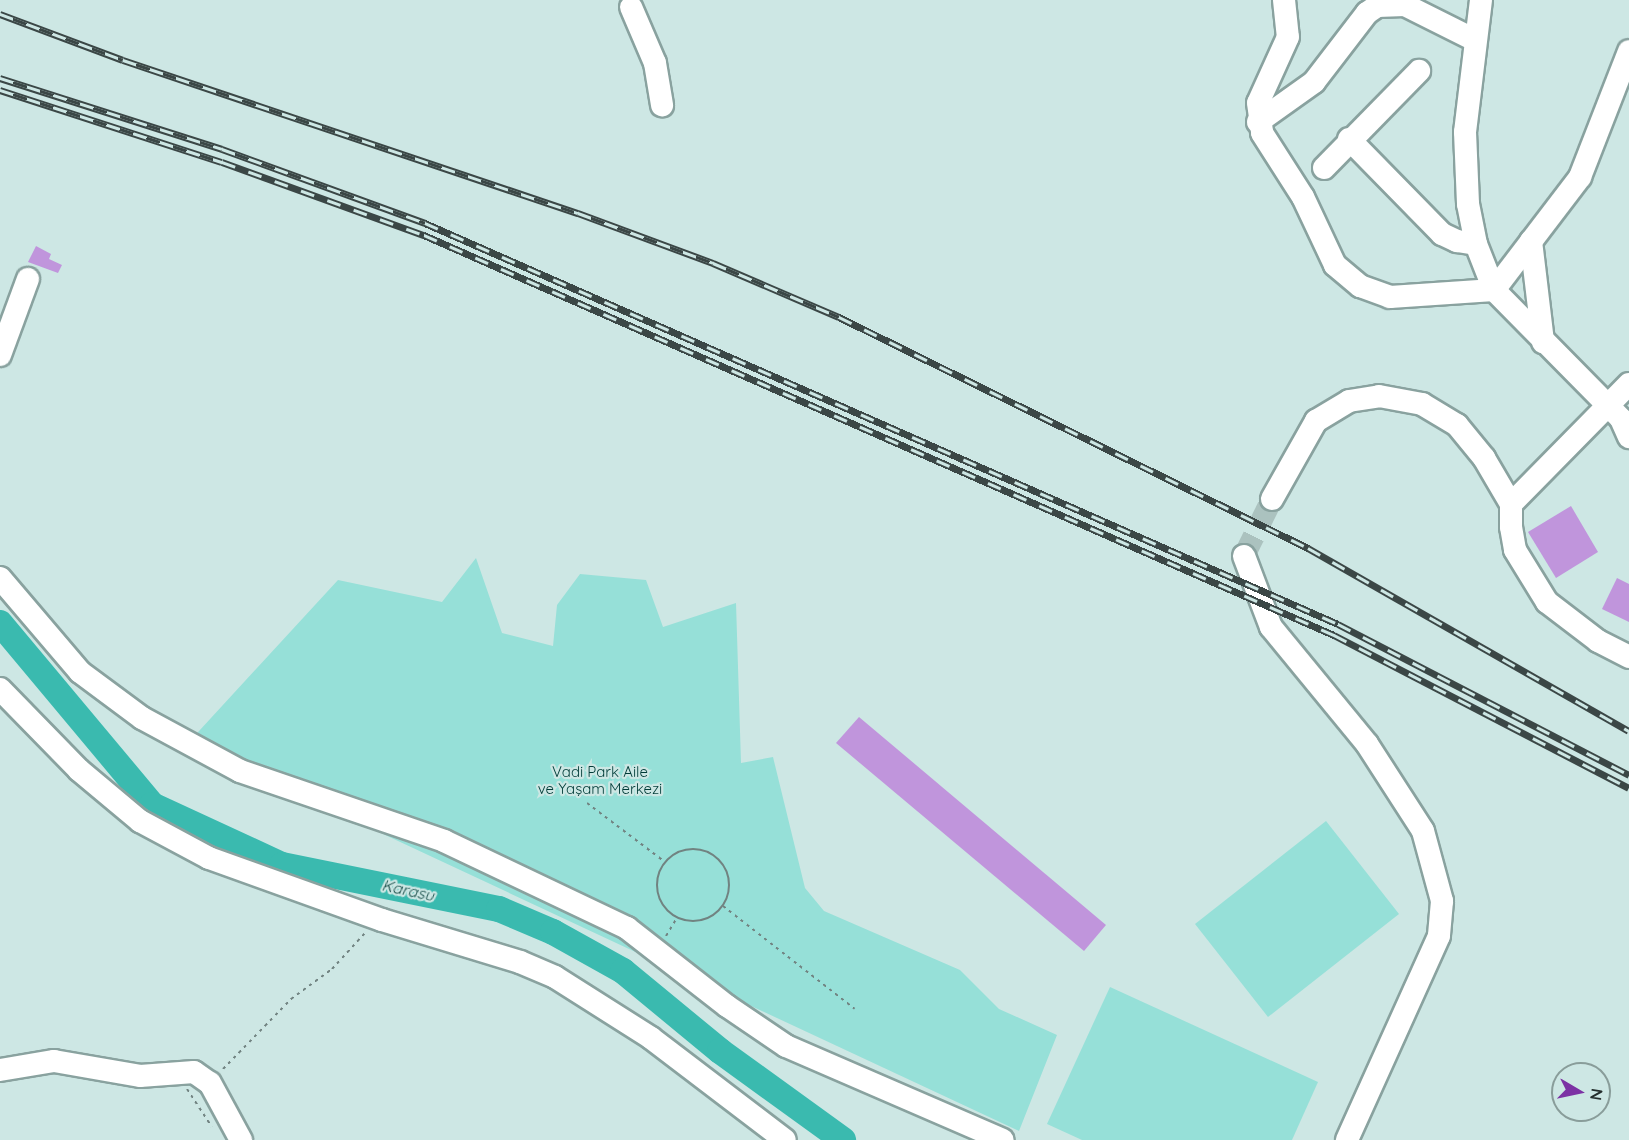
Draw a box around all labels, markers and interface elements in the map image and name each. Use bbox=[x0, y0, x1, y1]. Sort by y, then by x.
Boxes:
park label: Vadi Park Aile ve Yaşam Merkezi bbox=[538, 762, 662, 797]
water label: Karasu bbox=[380, 875, 436, 905]
north arrow bbox=[1551, 1062, 1611, 1122]
text: N bbox=[1586, 1087, 1608, 1102]

